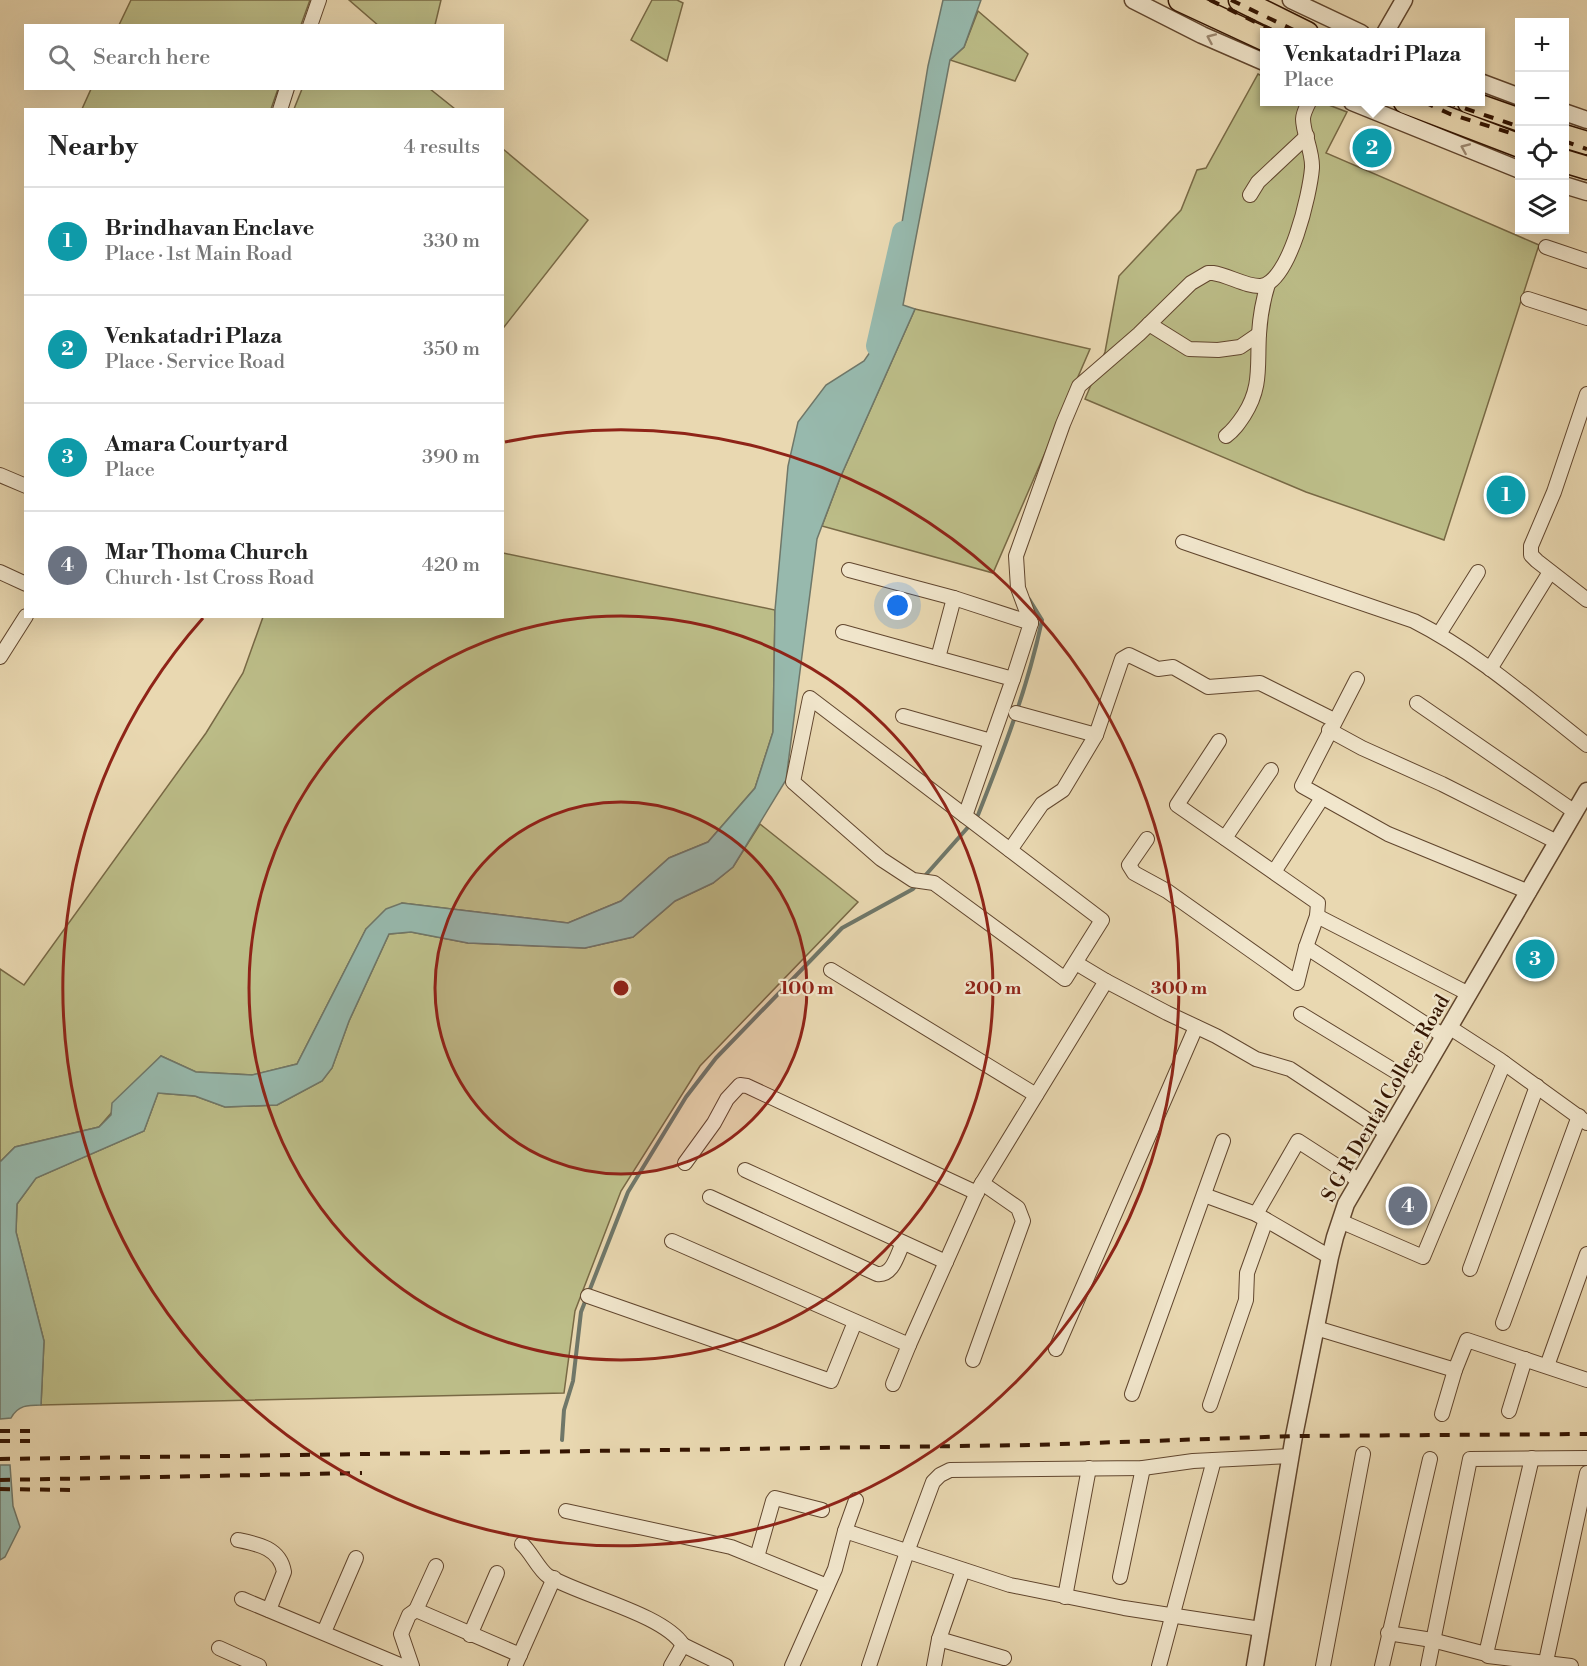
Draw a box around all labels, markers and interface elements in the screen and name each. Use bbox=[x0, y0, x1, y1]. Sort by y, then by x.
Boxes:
map controls bbox=[1515, 18, 1569, 234]
button: + bbox=[1515, 18, 1569, 72]
search box bbox=[24, 24, 504, 90]
popup bbox=[1260, 28, 1485, 106]
one-way arrow bbox=[1206, 34, 1217, 46]
icon: search bbox=[45, 41, 78, 74]
text: Venkatadri Plaza bbox=[1284, 41, 1461, 68]
text: Search here bbox=[93, 44, 210, 71]
text: Place bbox=[1284, 68, 1334, 93]
button: − bbox=[1515, 72, 1569, 126]
pin: 2 bbox=[1352, 126, 1392, 170]
button: locate bbox=[1515, 126, 1569, 180]
text: Nearby bbox=[48, 131, 138, 163]
text: 4 results bbox=[403, 135, 480, 160]
one-way arrow bbox=[1461, 143, 1472, 155]
button: layers bbox=[1515, 180, 1569, 234]
text: Brindhavan Enclave bbox=[105, 215, 314, 242]
text: 1 bbox=[63, 229, 72, 254]
text: 330 m bbox=[423, 229, 480, 254]
text: Place · 1st Main Road bbox=[105, 242, 292, 267]
text: Venkatadri Plaza bbox=[105, 323, 282, 350]
text: 2 bbox=[61, 337, 74, 362]
text: 350 m bbox=[423, 337, 480, 362]
text: Place · Service Road bbox=[105, 350, 285, 375]
text: Amara Courtyard bbox=[105, 431, 288, 458]
text: 3 bbox=[61, 445, 74, 470]
text: 390 m bbox=[422, 445, 480, 470]
text: Place bbox=[105, 458, 155, 483]
pin: 1 bbox=[1486, 472, 1526, 518]
text: Mar Thoma Church bbox=[105, 539, 308, 566]
text: 4 bbox=[61, 553, 74, 578]
text: 420 m bbox=[422, 553, 480, 578]
text: Church · 1st Cross Road bbox=[105, 566, 314, 591]
your location bbox=[883, 591, 912, 620]
pin: 3 bbox=[1516, 936, 1555, 982]
text: 100 m bbox=[780, 977, 834, 1000]
text: 200 m bbox=[965, 977, 1022, 1000]
text: 300 m bbox=[1151, 977, 1208, 1000]
centre of rings bbox=[611, 978, 631, 998]
street label: S G R Dental College Road bbox=[1317, 990, 1456, 1207]
pin: 4 bbox=[1388, 1184, 1428, 1228]

